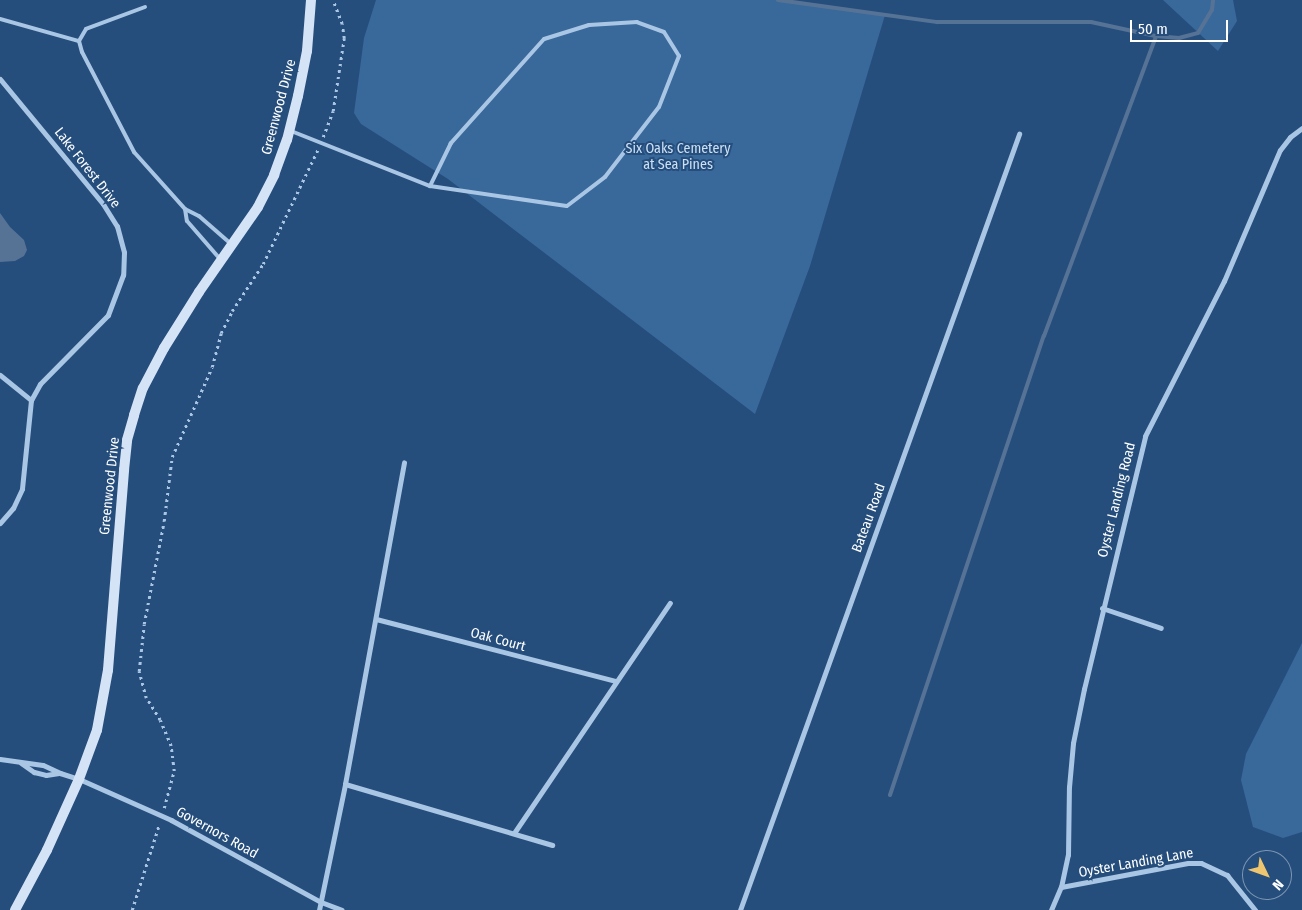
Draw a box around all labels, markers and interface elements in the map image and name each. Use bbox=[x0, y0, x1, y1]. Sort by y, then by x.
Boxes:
scale bar bbox=[1132, 10, 1230, 42]
text: 50 m bbox=[1138, 20, 1168, 38]
street label: Greenwood Drive bbox=[258, 57, 300, 157]
street label: Lake Forest Drive bbox=[50, 124, 124, 212]
park label: Six Oaks Cemetery at Sea Pines bbox=[626, 141, 730, 174]
street label: Greenwood Drive bbox=[97, 436, 123, 536]
street label: Oyster Landing Road bbox=[1095, 441, 1139, 559]
street label: Bateau Road bbox=[849, 481, 889, 555]
street label: Oak Court bbox=[469, 625, 527, 655]
street label: Governors Road bbox=[173, 804, 261, 862]
street label: Oyster Landing Lane bbox=[1077, 845, 1195, 881]
north arrow bbox=[1242, 850, 1292, 900]
text: N bbox=[1269, 876, 1287, 894]

